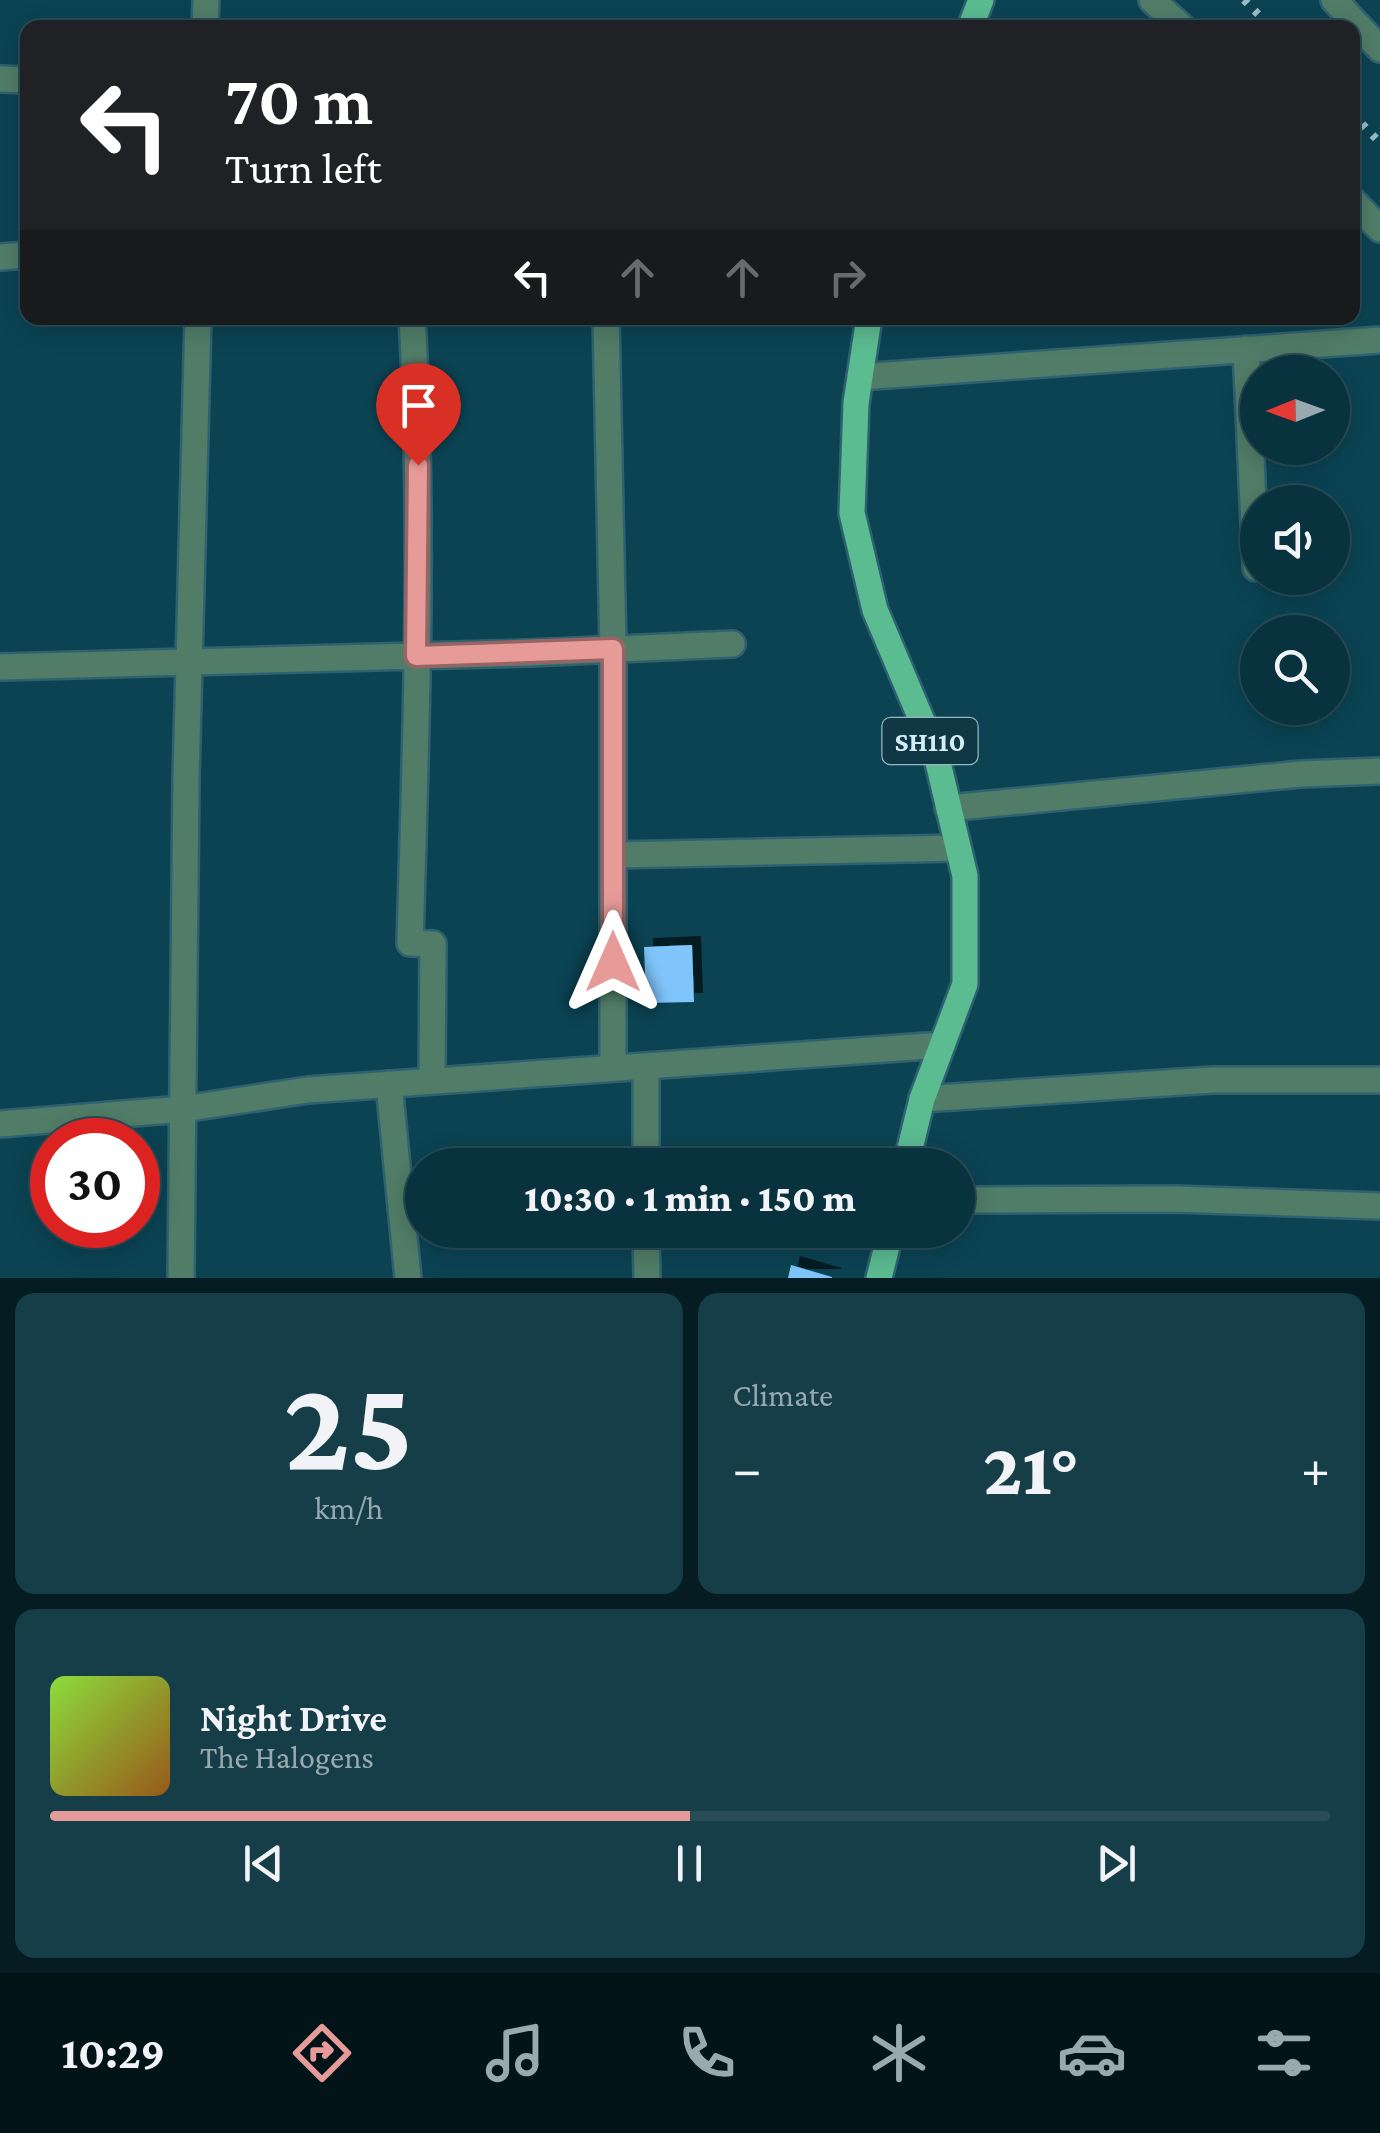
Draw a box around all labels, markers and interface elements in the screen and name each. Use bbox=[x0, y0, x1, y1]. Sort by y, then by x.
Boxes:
icon: left bbox=[60, 60, 190, 190]
text: 70 m bbox=[225, 61, 373, 139]
text: Turn left bbox=[225, 143, 382, 193]
icon: left bbox=[505, 250, 560, 305]
icon: ahead bbox=[610, 250, 665, 305]
icon: ahead bbox=[715, 250, 770, 305]
icon: right bbox=[820, 250, 875, 305]
north arrow bbox=[1240, 355, 1350, 465]
map controls bbox=[1240, 355, 1350, 725]
pin bbox=[376, 363, 461, 466]
icon: arrive bbox=[391, 378, 446, 433]
button: sound bbox=[1240, 485, 1350, 595]
button: search bbox=[1240, 615, 1350, 725]
road number: SH110 bbox=[882, 718, 978, 764]
position arrow bbox=[561, 910, 665, 1014]
speed limit sign: 30 bbox=[30, 1118, 160, 1248]
text: 10:30 · 1 min · 150 m bbox=[524, 1177, 856, 1219]
text: 25 bbox=[284, 1352, 414, 1497]
text: Climate bbox=[733, 1377, 833, 1413]
text: 21° bbox=[983, 1427, 1080, 1510]
text: − bbox=[733, 1438, 762, 1499]
text: + bbox=[1301, 1438, 1330, 1499]
text: km/h bbox=[314, 1490, 383, 1526]
text: Night Drive bbox=[200, 1697, 387, 1739]
text: The Halogens bbox=[200, 1739, 374, 1775]
icon: previous bbox=[236, 1836, 291, 1891]
icon: pause bbox=[662, 1836, 717, 1891]
icon: next bbox=[1089, 1836, 1144, 1891]
icon: directions bbox=[287, 2018, 357, 2088]
icon: music bbox=[480, 2018, 550, 2088]
icon: phone bbox=[672, 2018, 742, 2088]
icon: climate bbox=[864, 2018, 934, 2088]
icon: car bbox=[1057, 2018, 1127, 2088]
icon: filters bbox=[1249, 2018, 1319, 2088]
text: 10:29 bbox=[61, 2028, 165, 2078]

